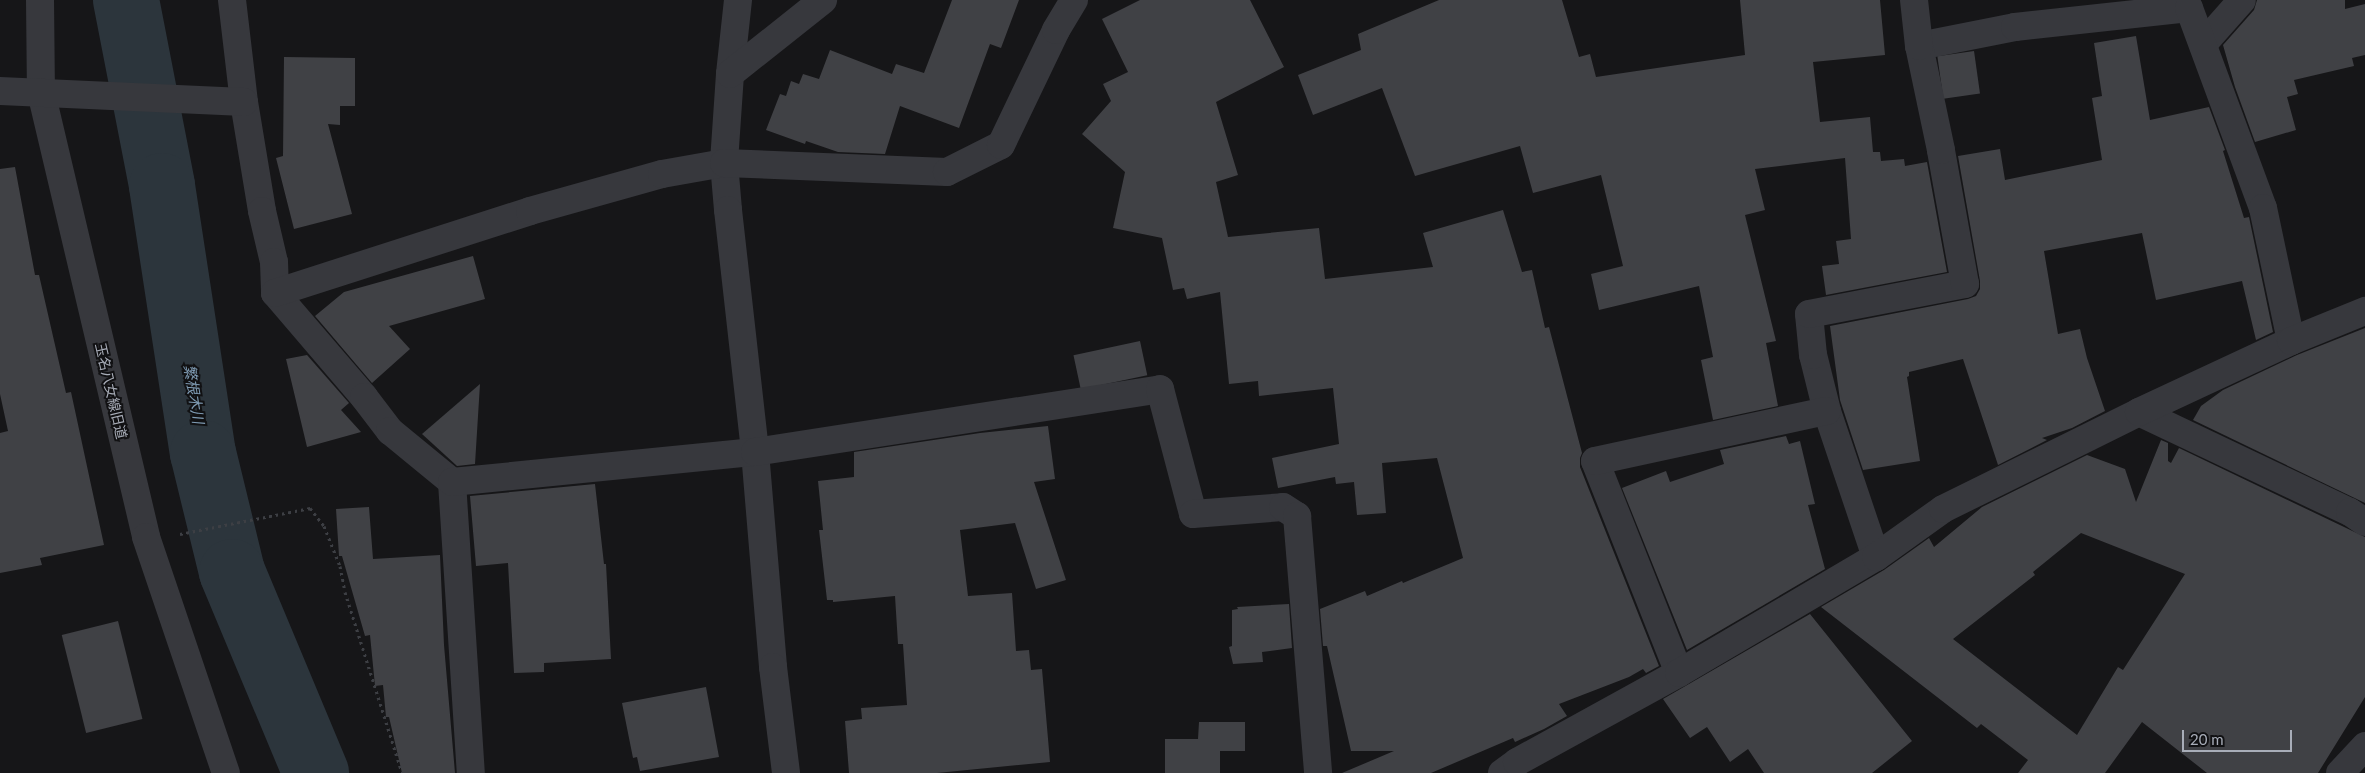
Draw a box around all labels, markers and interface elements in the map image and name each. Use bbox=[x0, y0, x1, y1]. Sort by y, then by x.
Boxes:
street label: 玉名八女線旧道 bbox=[92, 341, 130, 441]
water label: 繁根木川 bbox=[180, 363, 208, 425]
scale bar bbox=[2185, 720, 2295, 752]
text: 20 m bbox=[2190, 730, 2224, 748]

